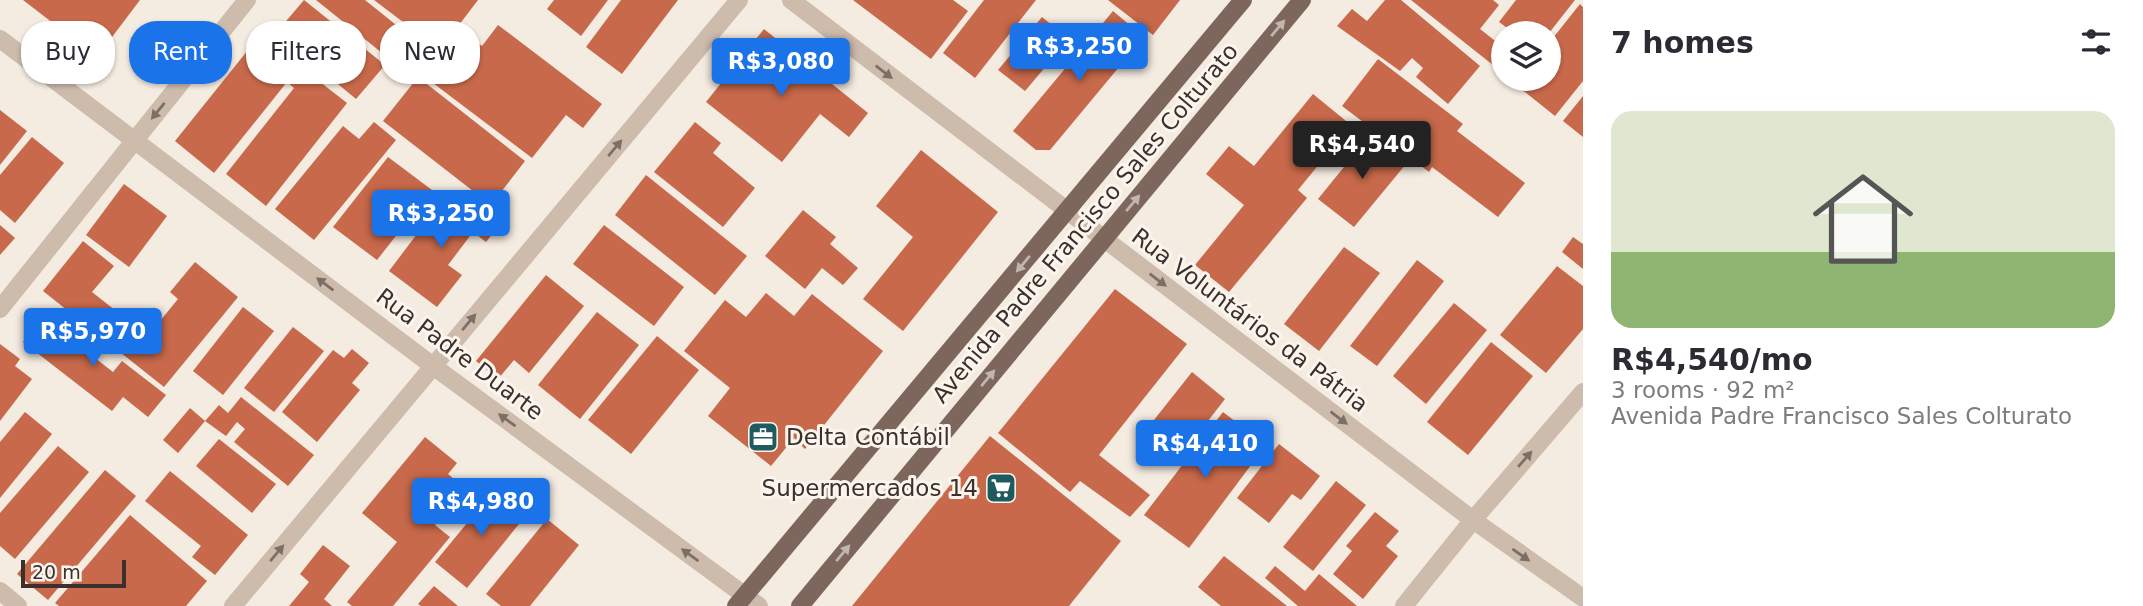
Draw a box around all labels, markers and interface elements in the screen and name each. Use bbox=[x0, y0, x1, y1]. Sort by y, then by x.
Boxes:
one-way arrow bbox=[1271, 19, 1286, 37]
chip: Buy bbox=[21, 21, 115, 84]
chip: Rent bbox=[129, 21, 232, 84]
chip: Filters bbox=[246, 21, 366, 84]
chip: New bbox=[380, 21, 480, 84]
map controls bbox=[1491, 21, 1561, 91]
button: layers bbox=[1491, 21, 1561, 91]
icon: filters bbox=[2077, 23, 2115, 61]
pin: R$3,250 bbox=[1014, 24, 1144, 83]
text: 7 homes bbox=[1611, 25, 1754, 60]
text: R$3,250 bbox=[1026, 33, 1132, 59]
pin: R$3,080 bbox=[716, 38, 846, 98]
street label: Avenida Padre Francisco Sales Colturato bbox=[927, 38, 1243, 408]
text: R$3,080 bbox=[728, 48, 834, 74]
one-way arrow bbox=[875, 64, 893, 78]
one-way arrow bbox=[151, 102, 166, 119]
pin: R$4,540 bbox=[1297, 122, 1427, 181]
text: R$4,540 bbox=[1309, 131, 1415, 157]
one-way arrow bbox=[608, 139, 623, 157]
icon: home bbox=[1800, 156, 1926, 282]
pin: R$3,250 bbox=[376, 190, 506, 250]
one-way arrow bbox=[1126, 195, 1141, 213]
text: R$3,250 bbox=[388, 200, 494, 226]
street label: Rua Voluntários da Pátria bbox=[1127, 223, 1373, 417]
one-way arrow bbox=[1015, 255, 1030, 273]
one-way arrow bbox=[1149, 273, 1167, 287]
one-way arrow bbox=[316, 277, 334, 291]
street label: Rua Padre Duarte bbox=[372, 283, 548, 425]
pin: R$5,970 bbox=[28, 308, 158, 368]
one-way arrow bbox=[462, 313, 477, 331]
text: R$5,970 bbox=[40, 318, 146, 344]
text: R$4,540/mo bbox=[1611, 342, 1813, 377]
one-way arrow bbox=[980, 370, 995, 387]
text: 3 rooms · 92 m² bbox=[1611, 377, 1795, 403]
text: Avenida Padre Francisco Sales Colturato bbox=[1611, 403, 2072, 429]
one-way arrow bbox=[1329, 411, 1347, 426]
one-way arrow bbox=[498, 413, 516, 427]
office icon: Delta Contábil bbox=[746, 420, 780, 454]
pin: R$4,410 bbox=[1140, 420, 1270, 480]
place label: Delta Contábil bbox=[786, 424, 950, 450]
text: R$4,410 bbox=[1152, 430, 1258, 456]
one-way arrow bbox=[1517, 450, 1533, 468]
supermarket icon: Supermercados 14 bbox=[984, 471, 1018, 505]
place label: Supermercados 14 bbox=[762, 475, 978, 501]
pin: R$4,980 bbox=[416, 478, 546, 538]
text: R$4,980 bbox=[428, 488, 534, 514]
one-way arrow bbox=[269, 545, 284, 562]
one-way arrow bbox=[835, 545, 850, 562]
one-way arrow bbox=[681, 548, 699, 562]
one-way arrow bbox=[1512, 548, 1530, 562]
scale bar bbox=[21, 557, 126, 589]
text: 20 m bbox=[32, 561, 81, 583]

